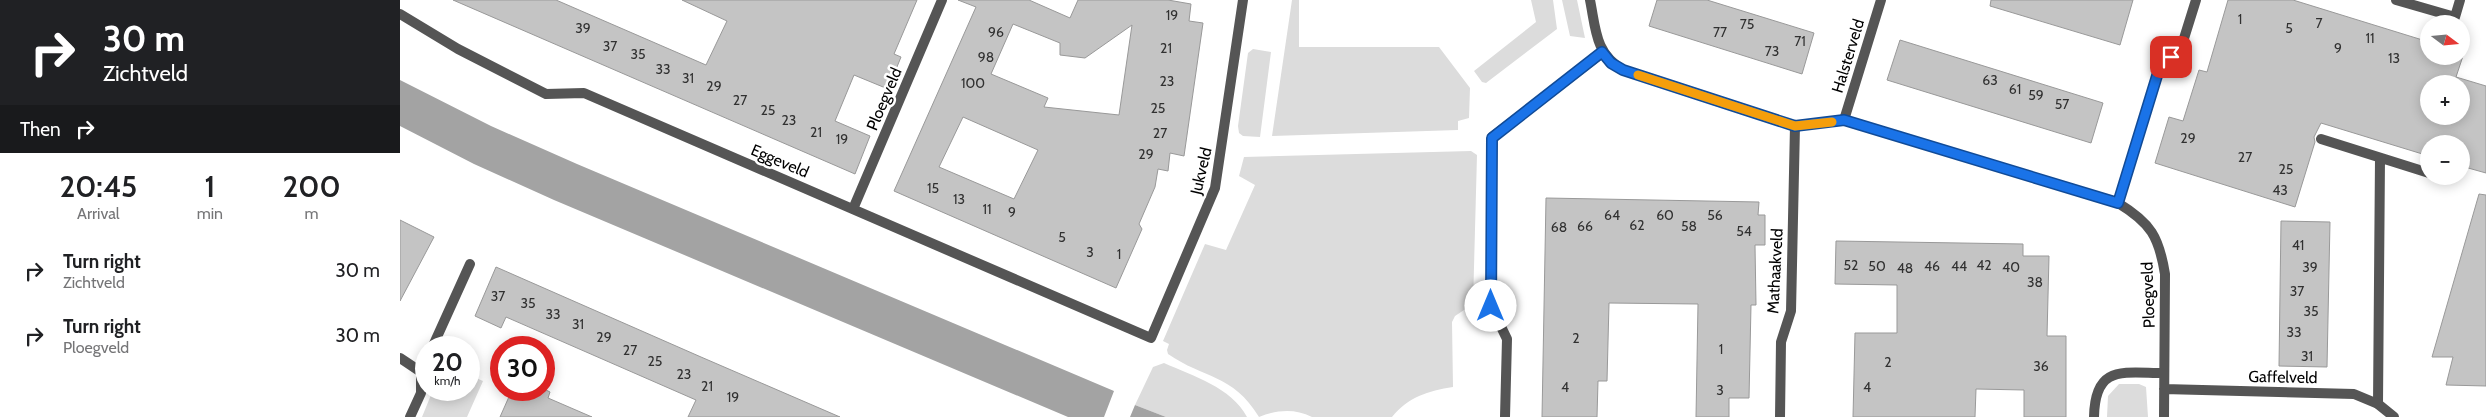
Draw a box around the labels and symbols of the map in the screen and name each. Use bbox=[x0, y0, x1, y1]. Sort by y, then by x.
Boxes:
house number: 19 bbox=[1166, 6, 1178, 24]
house number: 1 bbox=[2238, 10, 2242, 28]
house number: 7 bbox=[2315, 14, 2323, 32]
house number: 75 bbox=[1740, 15, 1754, 33]
north arrow bbox=[2420, 15, 2470, 65]
street label: Halsterveld bbox=[1828, 17, 1868, 95]
house number: 39 bbox=[575, 19, 591, 37]
house number: 5 bbox=[2285, 19, 2293, 37]
house number: 96 bbox=[988, 23, 1004, 41]
house number: 77 bbox=[1713, 23, 1727, 41]
house number: 11 bbox=[2365, 29, 2375, 47]
house number: 71 bbox=[1794, 32, 1806, 50]
pin bbox=[2150, 36, 2192, 78]
house number: 37 bbox=[603, 37, 617, 55]
house number: 21 bbox=[1160, 39, 1172, 57]
house number: 9 bbox=[2334, 39, 2342, 57]
house number: 73 bbox=[1765, 42, 1779, 60]
house number: 35 bbox=[630, 45, 646, 63]
house number: 98 bbox=[978, 48, 994, 66]
house number: 13 bbox=[2388, 49, 2400, 67]
house number: 33 bbox=[655, 60, 671, 78]
street label: Ploegveld bbox=[862, 65, 906, 133]
house number: 31 bbox=[682, 69, 694, 87]
house number: 63 bbox=[1982, 71, 1998, 89]
house number: 23 bbox=[1160, 72, 1174, 90]
house number: 100 bbox=[961, 74, 985, 92]
house number: 29 bbox=[706, 77, 722, 95]
house number: 61 bbox=[2009, 80, 2021, 98]
house number: 59 bbox=[2028, 86, 2044, 104]
house number: 27 bbox=[733, 91, 747, 109]
house number: 57 bbox=[2055, 95, 2069, 113]
house number: 25 bbox=[1151, 99, 1165, 117]
house number: 25 bbox=[761, 101, 775, 119]
house number: 23 bbox=[782, 111, 796, 129]
house number: 21 bbox=[810, 123, 822, 141]
house number: 27 bbox=[1153, 124, 1167, 142]
house number: 29 bbox=[2180, 129, 2196, 147]
house number: 19 bbox=[836, 130, 848, 148]
street label: Eggeveld bbox=[748, 140, 812, 182]
house number: 29 bbox=[1138, 145, 1154, 163]
street label: Jukveld bbox=[1186, 146, 1216, 197]
house number: 27 bbox=[2238, 148, 2252, 166]
house number: 25 bbox=[2279, 160, 2293, 178]
house number: 15 bbox=[927, 179, 939, 197]
house number: 43 bbox=[2272, 181, 2288, 199]
house number: 13 bbox=[953, 190, 965, 208]
house number: 11 bbox=[982, 200, 992, 218]
house number: 9 bbox=[1008, 203, 1016, 221]
house number: 64 bbox=[1604, 206, 1620, 224]
house number: 60 bbox=[1656, 206, 1674, 224]
house number: 56 bbox=[1707, 206, 1723, 224]
house number: 62 bbox=[1629, 216, 1645, 234]
house number: 66 bbox=[1577, 217, 1593, 235]
house number: 58 bbox=[1681, 217, 1697, 235]
house number: 68 bbox=[1551, 218, 1567, 236]
house number: 54 bbox=[1736, 222, 1752, 240]
house number: 5 bbox=[1058, 228, 1066, 246]
street label: Mathaakveld bbox=[1763, 228, 1787, 314]
house number: 41 bbox=[2292, 236, 2304, 254]
house number: 3 bbox=[1086, 243, 1094, 261]
house number: 1 bbox=[1117, 245, 1121, 263]
house number: 52 bbox=[1844, 256, 1858, 274]
house number: 42 bbox=[1976, 256, 1992, 274]
house number: 50 bbox=[1868, 257, 1886, 275]
house number: 46 bbox=[1924, 257, 1940, 275]
house number: 44 bbox=[1951, 257, 1967, 275]
house number: 40 bbox=[2002, 258, 2020, 276]
house number: 39 bbox=[2302, 258, 2318, 276]
house number: 48 bbox=[1897, 259, 1913, 277]
street label: Ploegveld bbox=[2137, 262, 2159, 328]
house number: 38 bbox=[2027, 273, 2043, 291]
position arrow bbox=[1464, 279, 1516, 331]
house number: 37 bbox=[2290, 282, 2304, 300]
house number: 37 bbox=[491, 287, 505, 305]
house number: 35 bbox=[520, 294, 536, 312]
house number: 35 bbox=[2303, 302, 2319, 320]
house number: 33 bbox=[545, 305, 561, 323]
house number: 31 bbox=[572, 315, 584, 333]
house number: 33 bbox=[2286, 323, 2302, 341]
house number: 29 bbox=[596, 328, 612, 346]
house number: 2 bbox=[1572, 329, 1580, 347]
speed limit sign: 30 bbox=[490, 336, 555, 401]
house number: 1 bbox=[1719, 340, 1723, 358]
house number: 27 bbox=[623, 341, 637, 359]
house number: 31 bbox=[2301, 347, 2313, 365]
house number: 25 bbox=[648, 352, 662, 370]
house number: 2 bbox=[1884, 353, 1892, 371]
house number: 36 bbox=[2033, 357, 2049, 375]
house number: 23 bbox=[677, 365, 691, 383]
street label: Gaffelveld bbox=[2248, 367, 2318, 387]
house number: 21 bbox=[701, 377, 713, 395]
house number: 4 bbox=[1561, 378, 1569, 396]
house number: 4 bbox=[1863, 378, 1871, 396]
house number: 3 bbox=[1716, 381, 1724, 399]
house number: 19 bbox=[727, 388, 739, 406]

